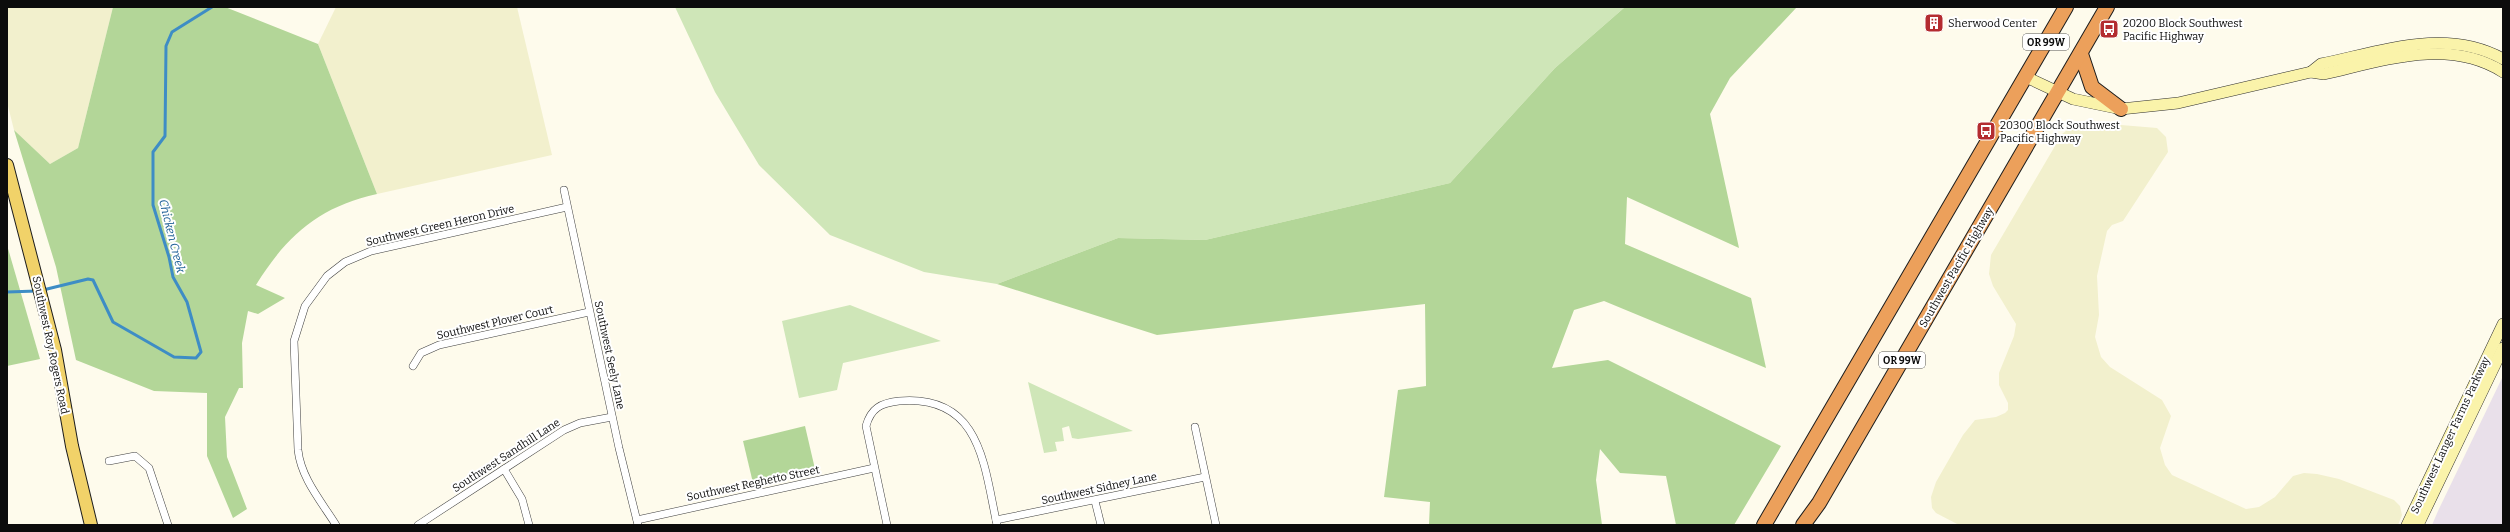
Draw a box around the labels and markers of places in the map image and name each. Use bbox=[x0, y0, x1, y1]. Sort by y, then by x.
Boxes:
building icon: Sherwood Center bbox=[1923, 12, 1945, 34]
place label: Sherwood Center bbox=[1948, 17, 2037, 30]
place label: 20200 Block Southwest Pacific Highway bbox=[2123, 17, 2243, 43]
bus stop icon: 20200 Block Southwest Pacific Highway bbox=[2098, 18, 2120, 40]
place label: 20300 Block Southwest Pacific Highway bbox=[2000, 119, 2120, 145]
bus stop icon: 20300 Block Southwest Pacific Highway bbox=[1975, 120, 1997, 142]

